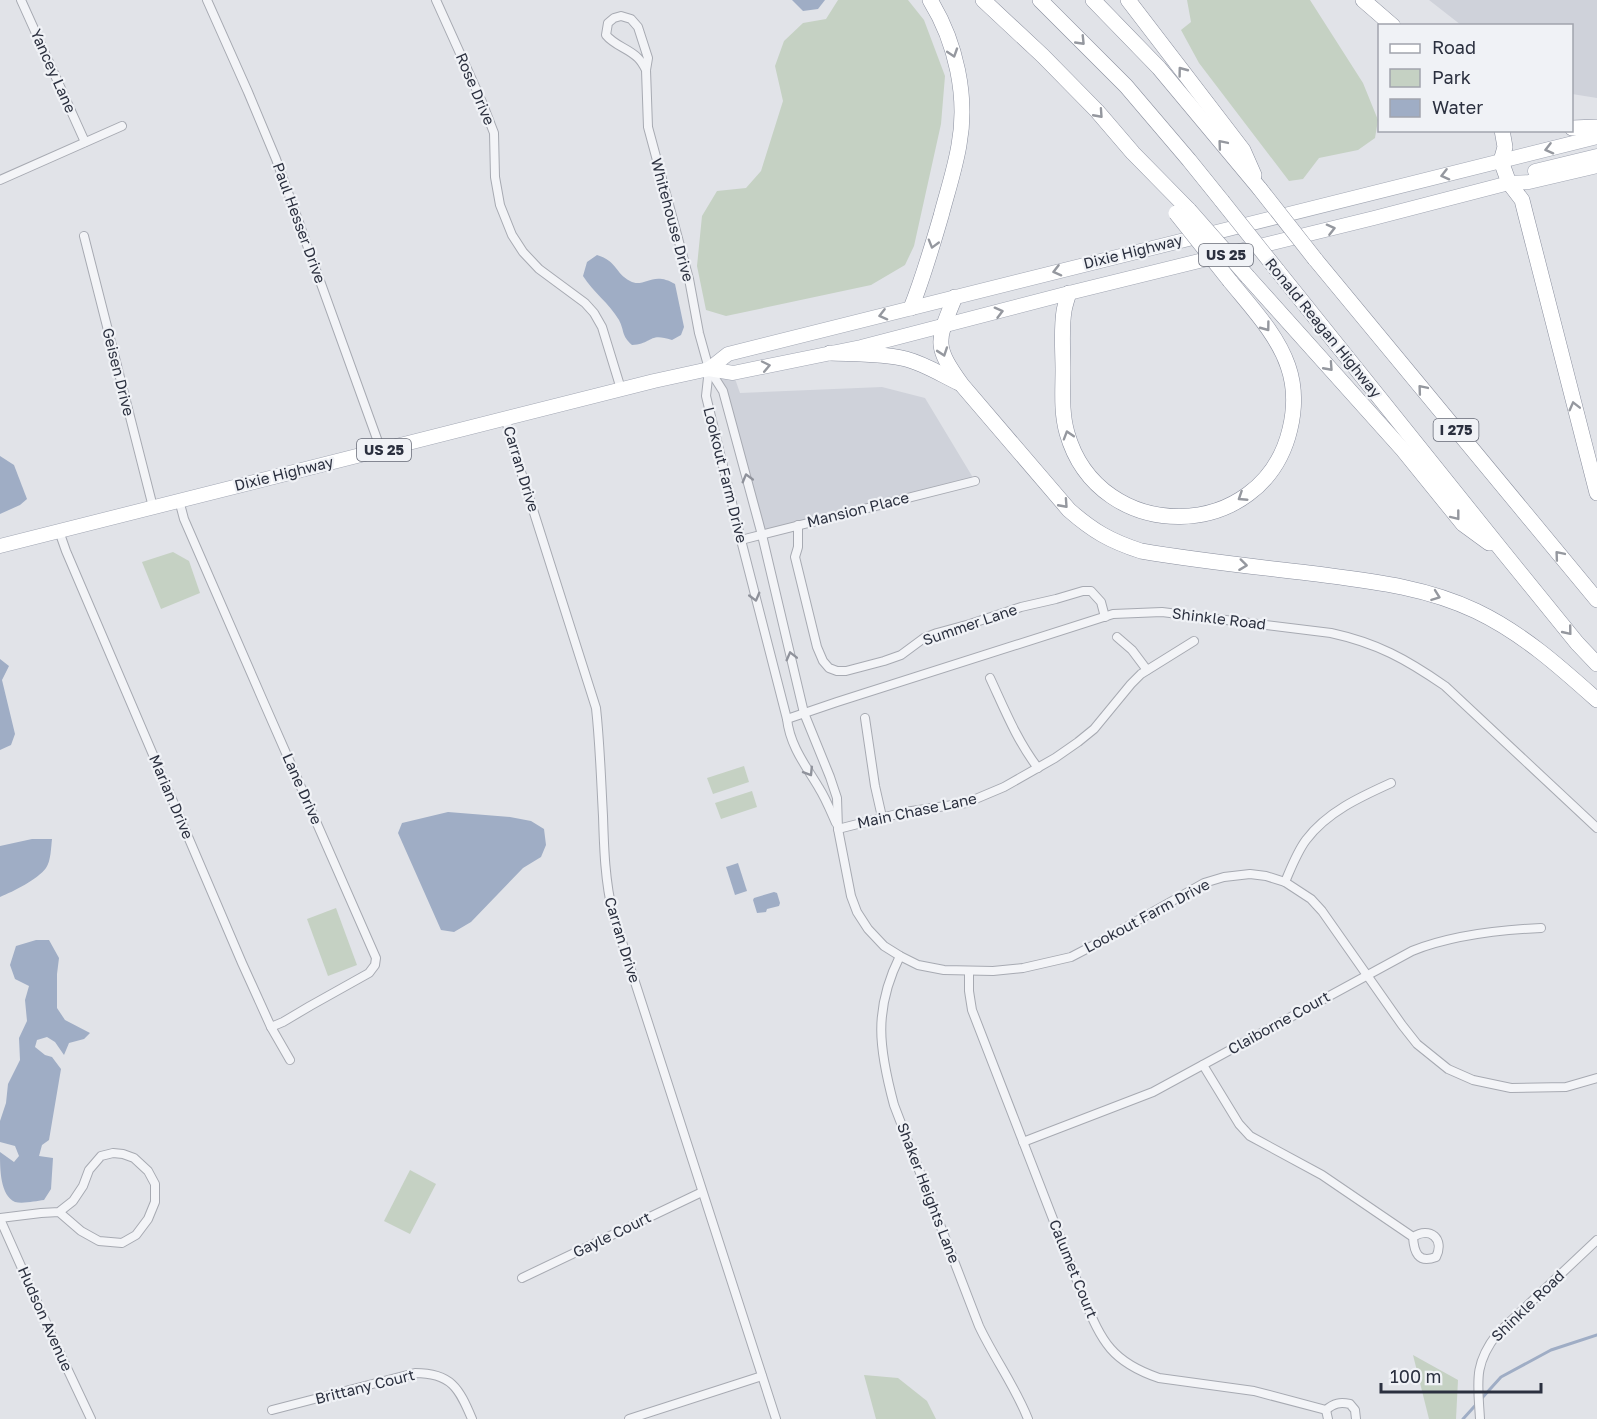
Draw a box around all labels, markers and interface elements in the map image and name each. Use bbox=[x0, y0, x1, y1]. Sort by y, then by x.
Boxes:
legend bbox=[1378, 24, 1573, 132]
street label: Yancey Lane bbox=[27, 26, 81, 116]
one-way arrow bbox=[1074, 34, 1085, 45]
text: Road bbox=[1432, 36, 1476, 58]
one-way arrow bbox=[946, 47, 958, 58]
street label: Rose Drive bbox=[453, 50, 499, 128]
one-way arrow bbox=[1178, 66, 1189, 77]
text: Park bbox=[1432, 66, 1471, 88]
text: Water bbox=[1432, 96, 1483, 118]
one-way arrow bbox=[1092, 108, 1103, 118]
one-way arrow bbox=[1218, 140, 1229, 151]
one-way arrow bbox=[1544, 141, 1554, 154]
street label: Whitehouse Drive bbox=[648, 156, 698, 284]
street label: Paul Hesser Drive bbox=[270, 160, 330, 286]
one-way arrow bbox=[1440, 167, 1450, 180]
one-way arrow bbox=[1326, 223, 1336, 236]
street label: Dixie Highway bbox=[1081, 230, 1185, 272]
one-way arrow bbox=[928, 238, 940, 249]
road number: US 25 bbox=[1199, 244, 1253, 266]
street label: Ronald Reagan Highway bbox=[1262, 254, 1386, 401]
one-way arrow bbox=[1052, 264, 1062, 277]
one-way arrow bbox=[994, 306, 1004, 319]
one-way arrow bbox=[878, 307, 888, 320]
one-way arrow bbox=[1259, 320, 1270, 331]
street label: Geisen Drive bbox=[99, 326, 139, 418]
one-way arrow bbox=[936, 346, 949, 357]
one-way arrow bbox=[1322, 360, 1333, 371]
one-way arrow bbox=[761, 361, 771, 374]
one-way arrow bbox=[1419, 385, 1430, 396]
one-way arrow bbox=[1569, 401, 1581, 412]
street label: Lookout Farm Drive bbox=[700, 405, 752, 545]
road number: I 275 bbox=[1434, 419, 1478, 441]
street label: Carran Drive bbox=[500, 424, 544, 514]
one-way arrow bbox=[1063, 430, 1075, 441]
road number: US 25 bbox=[357, 439, 411, 461]
street label: Dixie Highway bbox=[232, 452, 336, 494]
one-way arrow bbox=[741, 473, 754, 483]
street label: Mansion Place bbox=[805, 488, 911, 530]
one-way arrow bbox=[1238, 490, 1249, 501]
one-way arrow bbox=[1057, 497, 1068, 507]
one-way arrow bbox=[1448, 509, 1459, 520]
one-way arrow bbox=[1556, 551, 1567, 562]
one-way arrow bbox=[1239, 558, 1248, 571]
one-way arrow bbox=[1430, 588, 1440, 601]
one-way arrow bbox=[748, 592, 761, 602]
street label: Summer Lane bbox=[920, 599, 1020, 649]
street label: Shinkle Road bbox=[1171, 603, 1267, 633]
one-way arrow bbox=[1560, 624, 1571, 635]
one-way arrow bbox=[785, 651, 798, 661]
street label: Lane Drive bbox=[279, 750, 327, 827]
street label: Marian Drive bbox=[146, 752, 198, 842]
one-way arrow bbox=[802, 766, 814, 776]
street label: Main Chase Lane bbox=[855, 788, 979, 831]
street label: Lookout Farm Drive bbox=[1081, 874, 1213, 956]
street label: Carran Drive bbox=[601, 895, 645, 985]
street label: Claiborne Court bbox=[1224, 987, 1333, 1058]
street label: Shaker Heights Lane bbox=[894, 1120, 964, 1266]
street label: Gayle Court bbox=[570, 1207, 654, 1261]
street label: Calumet Court bbox=[1046, 1217, 1102, 1321]
street label: Hudson Avenue bbox=[15, 1264, 77, 1374]
street label: Shinkle Road bbox=[1487, 1266, 1568, 1345]
scale bar bbox=[1381, 1356, 1542, 1394]
street label: Brittany Court bbox=[313, 1365, 416, 1407]
text: 100 m bbox=[1390, 1365, 1441, 1387]

